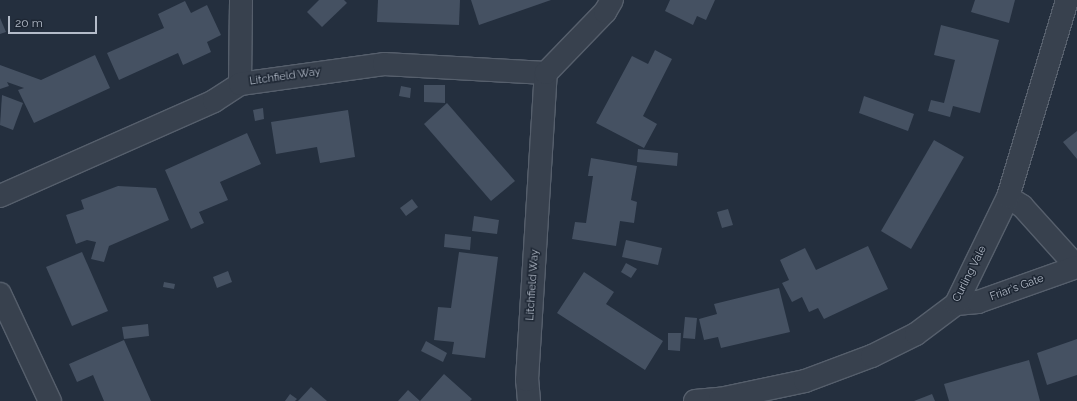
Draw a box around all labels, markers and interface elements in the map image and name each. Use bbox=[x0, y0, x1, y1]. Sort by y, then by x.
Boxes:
scale bar bbox=[10, 8, 99, 34]
text: 20 m bbox=[15, 16, 43, 30]
street label: Litchfield Way bbox=[248, 65, 322, 89]
street label: Curling Vale bbox=[950, 244, 990, 304]
street label: Litchfield Way bbox=[524, 249, 542, 321]
street label: Friar's Gate bbox=[988, 272, 1046, 304]

